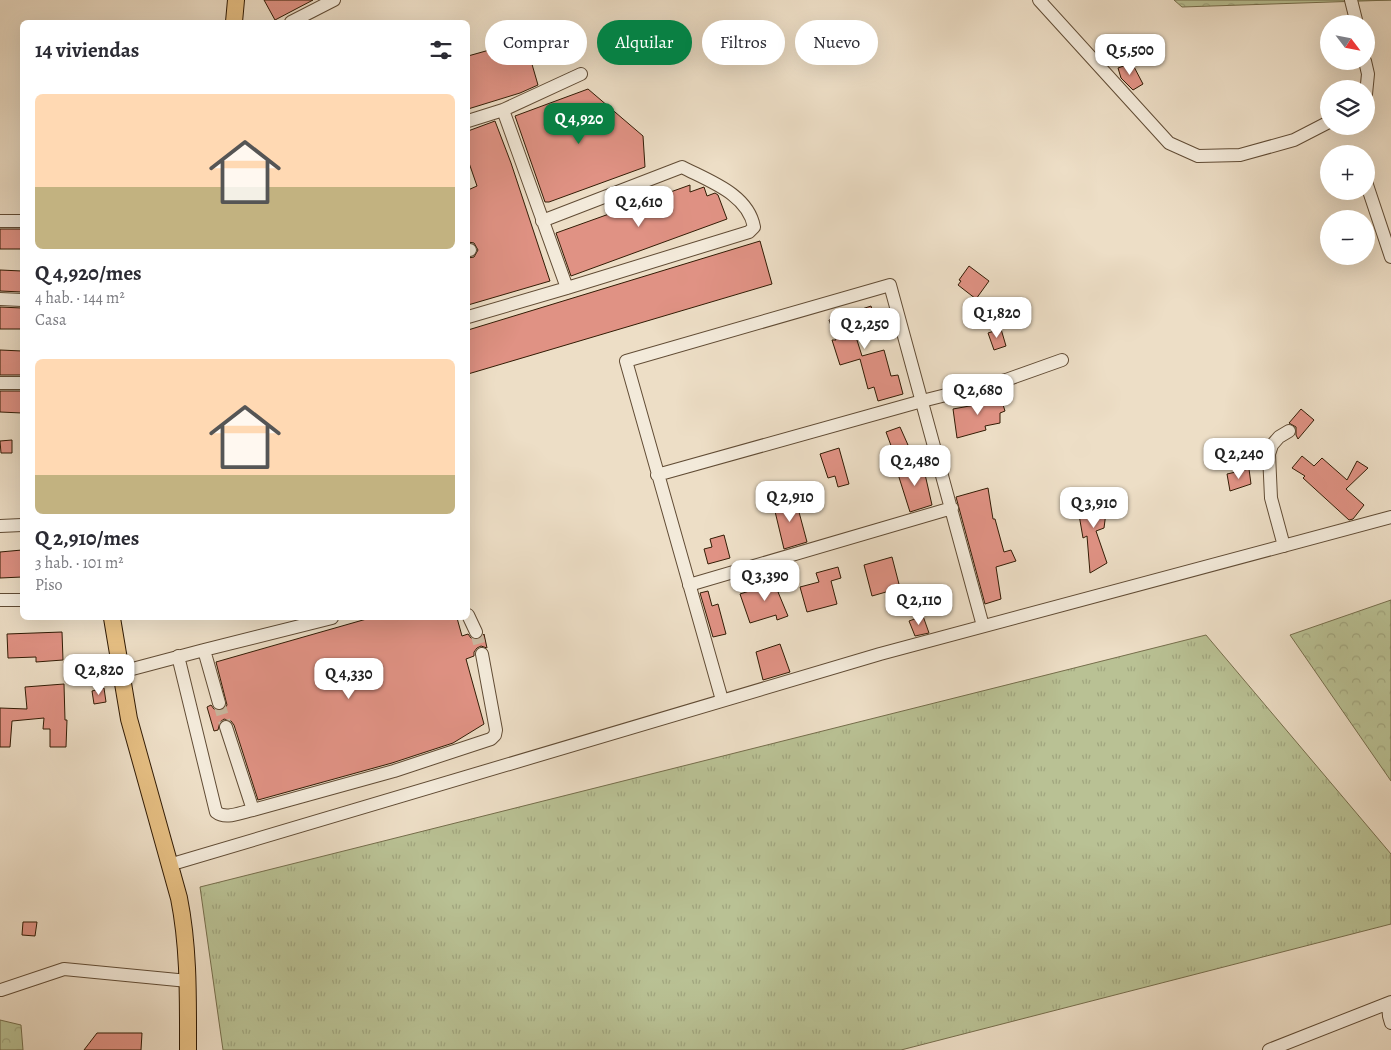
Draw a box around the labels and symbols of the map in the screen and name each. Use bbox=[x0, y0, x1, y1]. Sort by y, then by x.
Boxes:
north arrow bbox=[1320, 15, 1375, 70]
pin: Q 5,500 bbox=[1084, 34, 1176, 76]
pin: Q 4,920 bbox=[533, 102, 625, 145]
pin: Q 2,610 bbox=[593, 186, 685, 228]
pin: Q 1,820 bbox=[951, 296, 1043, 339]
pin: Q 2,250 bbox=[819, 308, 911, 350]
pin: Q 2,680 bbox=[932, 374, 1024, 416]
pin: Q 2,240 bbox=[1193, 438, 1285, 480]
pin: Q 2,480 bbox=[869, 444, 961, 487]
pin: Q 2,910 bbox=[744, 480, 836, 523]
pin: Q 3,910 bbox=[1048, 486, 1140, 529]
pin: Q 3,390 bbox=[719, 560, 811, 602]
pin: Q 2,110 bbox=[873, 584, 965, 626]
pin: Q 2,820 bbox=[53, 654, 145, 696]
pin: Q 4,330 bbox=[303, 658, 395, 700]

